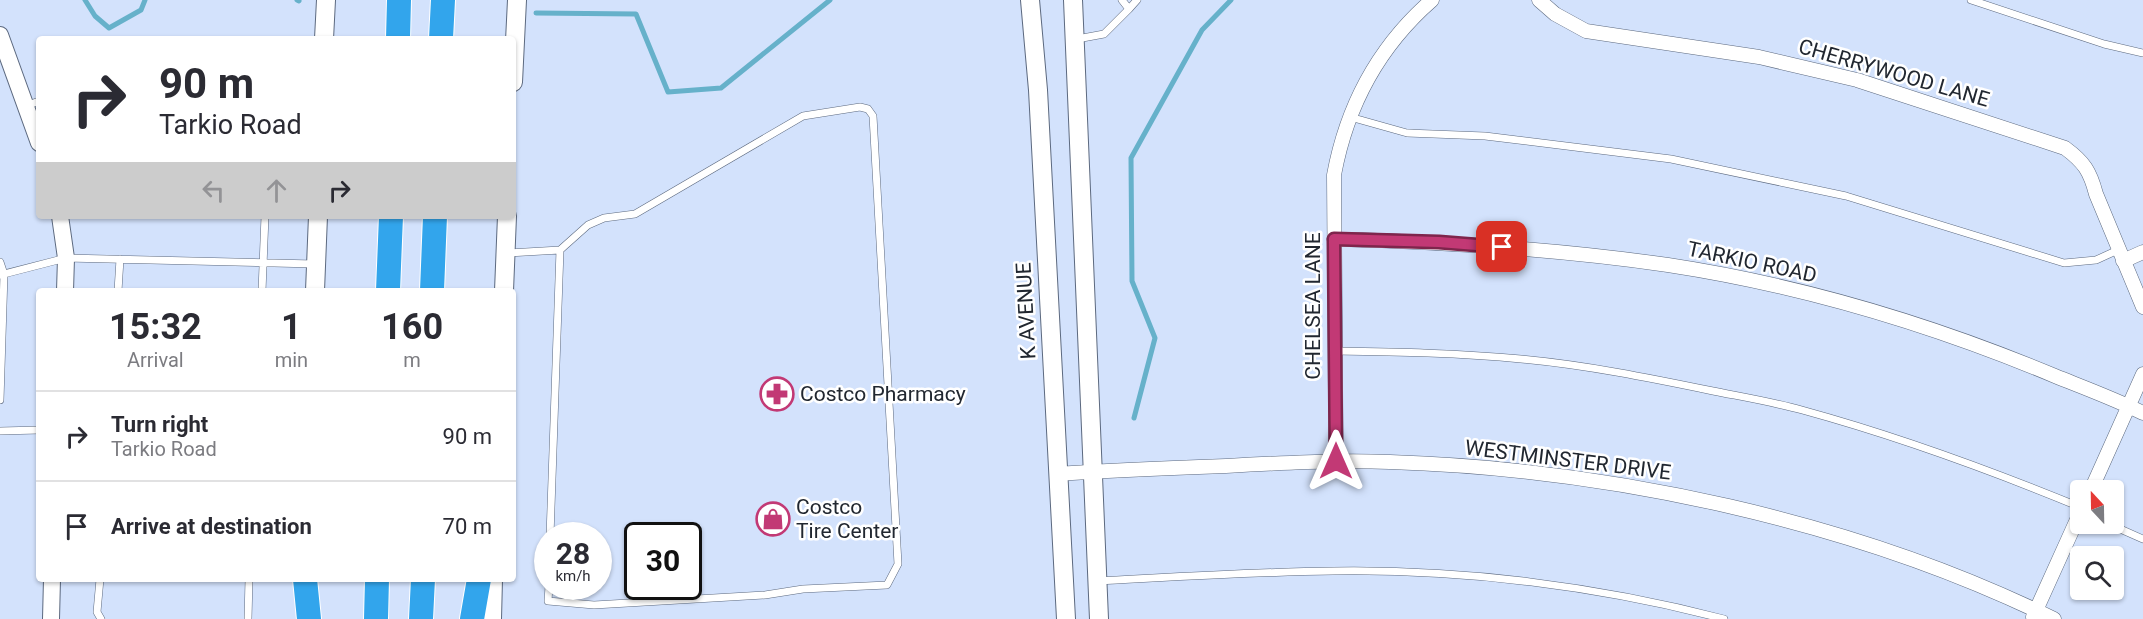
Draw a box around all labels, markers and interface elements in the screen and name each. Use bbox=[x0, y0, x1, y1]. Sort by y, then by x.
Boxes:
street label: CHERRYWOOD LANE bbox=[1796, 34, 1992, 112]
text: 90 m bbox=[159, 59, 254, 108]
icon: right bbox=[60, 60, 138, 138]
text: Tarkio Road bbox=[159, 109, 302, 141]
icon: left bbox=[197, 174, 230, 207]
icon: ahead bbox=[260, 174, 293, 207]
icon: right bbox=[323, 174, 356, 207]
pin bbox=[1476, 221, 1527, 272]
icon: arrive bbox=[1485, 230, 1518, 263]
street label: CHELSEA LANE bbox=[1301, 232, 1325, 380]
street label: TARKIO ROAD bbox=[1685, 237, 1819, 287]
street label: K AVENUE bbox=[1011, 262, 1041, 360]
text: 15:32 bbox=[109, 306, 202, 348]
text: 1 bbox=[281, 306, 302, 348]
text: 160 bbox=[381, 306, 443, 348]
text: Arrival bbox=[127, 348, 184, 372]
text: min bbox=[275, 348, 308, 372]
text: m bbox=[403, 348, 421, 372]
pharmacy icon: Costco Pharmacy bbox=[759, 376, 795, 412]
place label: Costco Pharmacy bbox=[800, 382, 966, 406]
text: Turn right bbox=[111, 412, 208, 437]
icon: right bbox=[60, 420, 93, 453]
text: 90 m bbox=[443, 424, 492, 449]
position arrow bbox=[1304, 429, 1368, 493]
street label: WESTMINSTER DRIVE bbox=[1464, 435, 1672, 485]
text: Tarkio Road bbox=[111, 437, 217, 461]
north arrow bbox=[2070, 480, 2124, 534]
map controls bbox=[2070, 480, 2124, 600]
place label: Costco Tire Center bbox=[796, 495, 898, 543]
shop icon: Costco Tire Center bbox=[755, 501, 791, 537]
icon: arrive bbox=[60, 510, 93, 543]
text: Arrive at destination bbox=[111, 514, 312, 539]
text: 70 m bbox=[443, 514, 492, 539]
speed limit sign: 30 bbox=[624, 522, 702, 600]
text: 28 bbox=[556, 536, 590, 571]
button: search bbox=[2070, 546, 2124, 600]
text: km/h bbox=[555, 567, 591, 585]

